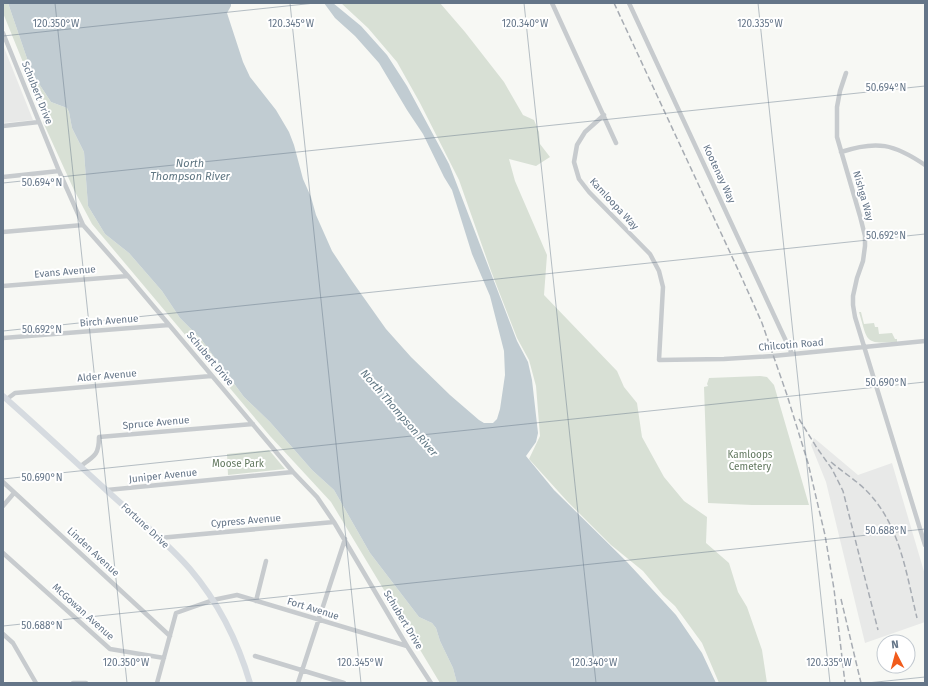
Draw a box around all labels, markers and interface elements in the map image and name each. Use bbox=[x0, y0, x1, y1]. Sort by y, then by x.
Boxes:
text: 120.350°W bbox=[33, 18, 80, 30]
text: 120.345°W bbox=[268, 18, 315, 30]
text: 120.340°W bbox=[502, 18, 549, 30]
text: 120.335°W bbox=[737, 18, 784, 30]
street label: Schubert Drive bbox=[19, 60, 55, 126]
text: 50.694°N bbox=[866, 82, 906, 94]
street label: Kootenay Way bbox=[700, 143, 738, 205]
water label: North Thompson River bbox=[150, 157, 231, 183]
street label: Nishga Way bbox=[850, 170, 876, 222]
street label: Kamloopa Way bbox=[587, 176, 641, 232]
text: 50.694°N bbox=[22, 177, 62, 189]
text: 50.692°N bbox=[866, 230, 906, 242]
street label: Evans Avenue bbox=[34, 263, 96, 281]
street label: Birch Avenue bbox=[79, 312, 139, 330]
text: 50.692°N bbox=[22, 324, 62, 336]
street label: Schubert Drive bbox=[184, 330, 236, 388]
street label: Chilcotin Road bbox=[758, 336, 824, 354]
street label: Alder Avenue bbox=[77, 367, 137, 385]
water label: North Thompson River bbox=[358, 367, 441, 460]
text: 50.690°N bbox=[866, 377, 906, 389]
street label: Spruce Avenue bbox=[122, 414, 190, 432]
park label: Kamloops Cemetery bbox=[728, 449, 773, 473]
park label: Moose Park bbox=[212, 458, 265, 470]
street label: Juniper Avenue bbox=[128, 466, 198, 486]
text: 50.690°N bbox=[22, 472, 62, 484]
street label: Fortune Drive bbox=[119, 501, 171, 551]
street label: Cypress Avenue bbox=[211, 512, 281, 530]
street label: Linden Avenue bbox=[64, 525, 122, 579]
text: 50.688°N bbox=[865, 525, 907, 537]
street label: McGowan Avenue bbox=[50, 581, 116, 643]
street label: Schubert Drive bbox=[381, 588, 425, 652]
street label: Fort Avenue bbox=[286, 595, 340, 623]
text: 50.688°N bbox=[21, 620, 63, 632]
north arrow bbox=[876, 634, 916, 674]
text: N bbox=[891, 638, 899, 651]
text: 120.350°W bbox=[103, 657, 150, 669]
text: 120.345°W bbox=[337, 657, 384, 669]
text: 120.340°W bbox=[571, 657, 618, 669]
text: 120.335°W bbox=[806, 657, 853, 669]

